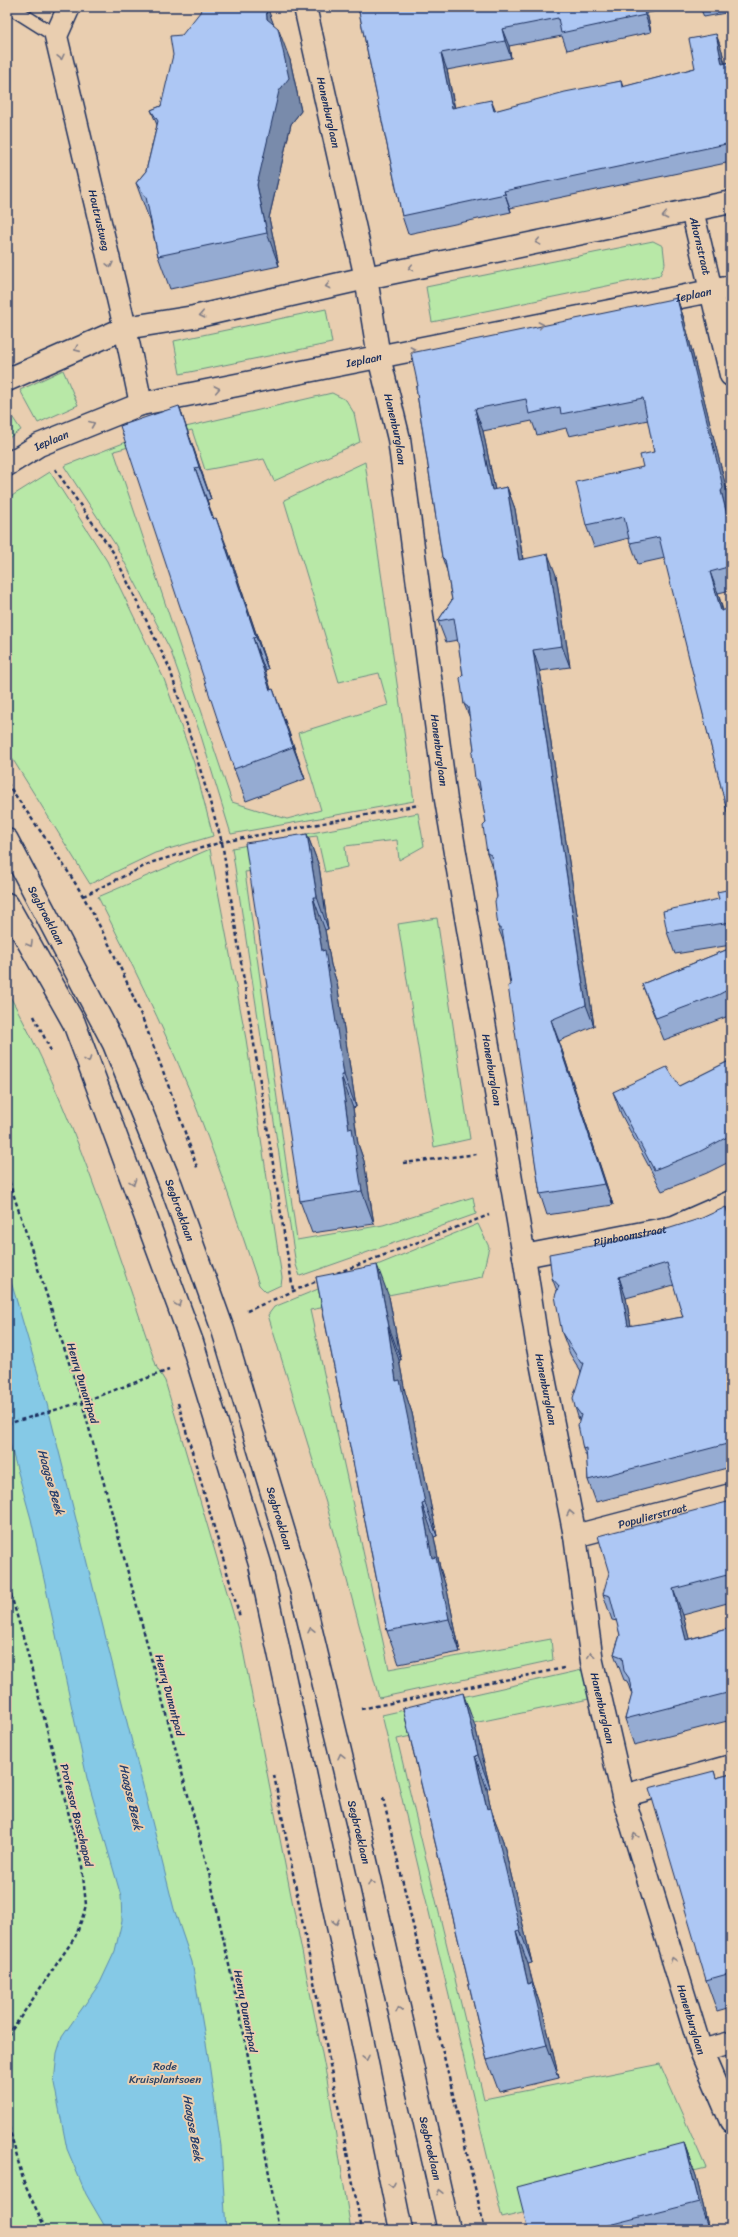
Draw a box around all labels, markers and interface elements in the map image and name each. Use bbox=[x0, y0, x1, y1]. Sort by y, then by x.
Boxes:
one-way arrow bbox=[57, 54, 65, 60]
street label: Hanenburglaan bbox=[311, 75, 346, 150]
street label: Houtrustweg bbox=[83, 188, 116, 253]
one-way arrow bbox=[662, 211, 669, 219]
street label: Ahornstraat bbox=[684, 214, 716, 277]
one-way arrow bbox=[535, 238, 541, 246]
one-way arrow bbox=[106, 262, 114, 268]
one-way arrow bbox=[408, 264, 414, 272]
one-way arrow bbox=[325, 282, 331, 290]
street label: Ieplaan bbox=[673, 282, 713, 308]
one-way arrow bbox=[198, 311, 205, 319]
one-way arrow bbox=[537, 321, 544, 330]
one-way arrow bbox=[74, 344, 81, 352]
one-way arrow bbox=[410, 346, 416, 355]
street label: Ieplaan bbox=[344, 347, 384, 373]
one-way arrow bbox=[214, 385, 220, 394]
street label: Hanenburglaan bbox=[378, 392, 411, 466]
one-way arrow bbox=[89, 420, 96, 428]
street label: Ieplaan bbox=[29, 425, 72, 457]
street label: Hanenburglaan bbox=[425, 713, 453, 788]
street label: Segbroeklaan bbox=[22, 882, 70, 949]
one-way arrow bbox=[25, 940, 32, 947]
street label: Hanenburglaan bbox=[476, 1032, 507, 1107]
one-way arrow bbox=[83, 1056, 92, 1063]
street label: Segbroeklaan bbox=[159, 1176, 199, 1244]
one-way arrow bbox=[128, 1178, 136, 1185]
street label: Pijnboomstraat bbox=[592, 1220, 669, 1252]
one-way arrow bbox=[173, 1300, 181, 1307]
street label: Henry Dunantpad bbox=[61, 1340, 104, 1427]
street label: Hanenburglaan bbox=[529, 1352, 562, 1427]
water label: Haagse Beek bbox=[31, 1447, 71, 1518]
street label: Segbroeklaan bbox=[261, 1484, 298, 1552]
street label: Populierstraat bbox=[616, 1498, 689, 1534]
one-way arrow bbox=[566, 1510, 575, 1516]
one-way arrow bbox=[307, 1627, 315, 1633]
street label: Henry Dunantpad bbox=[149, 1652, 190, 1739]
one-way arrow bbox=[587, 1652, 596, 1658]
street label: Hanenburglaan bbox=[585, 1671, 620, 1746]
one-way arrow bbox=[337, 1753, 346, 1760]
street label: Professor Bosschapad bbox=[55, 1762, 99, 1870]
water label: Haagse Beek bbox=[113, 1762, 149, 1833]
street label: Segbroeklaan bbox=[342, 1798, 375, 1866]
one-way arrow bbox=[631, 1832, 640, 1839]
one-way arrow bbox=[367, 1880, 375, 1886]
one-way arrow bbox=[332, 1919, 340, 1925]
one-way arrow bbox=[669, 1957, 678, 1964]
street label: Henry Dunantpad bbox=[228, 1968, 263, 2055]
street label: Hanenburglaan bbox=[671, 1982, 711, 2058]
one-way arrow bbox=[396, 2007, 404, 2013]
one-way arrow bbox=[361, 2054, 369, 2061]
park label: Rode Kruisplantsoen bbox=[129, 2057, 201, 2089]
water label: Haagse Beek bbox=[176, 2093, 210, 2164]
street label: Segbroeklaan bbox=[414, 2114, 447, 2182]
one-way arrow bbox=[387, 2182, 395, 2188]
one-way arrow bbox=[437, 2189, 445, 2195]

